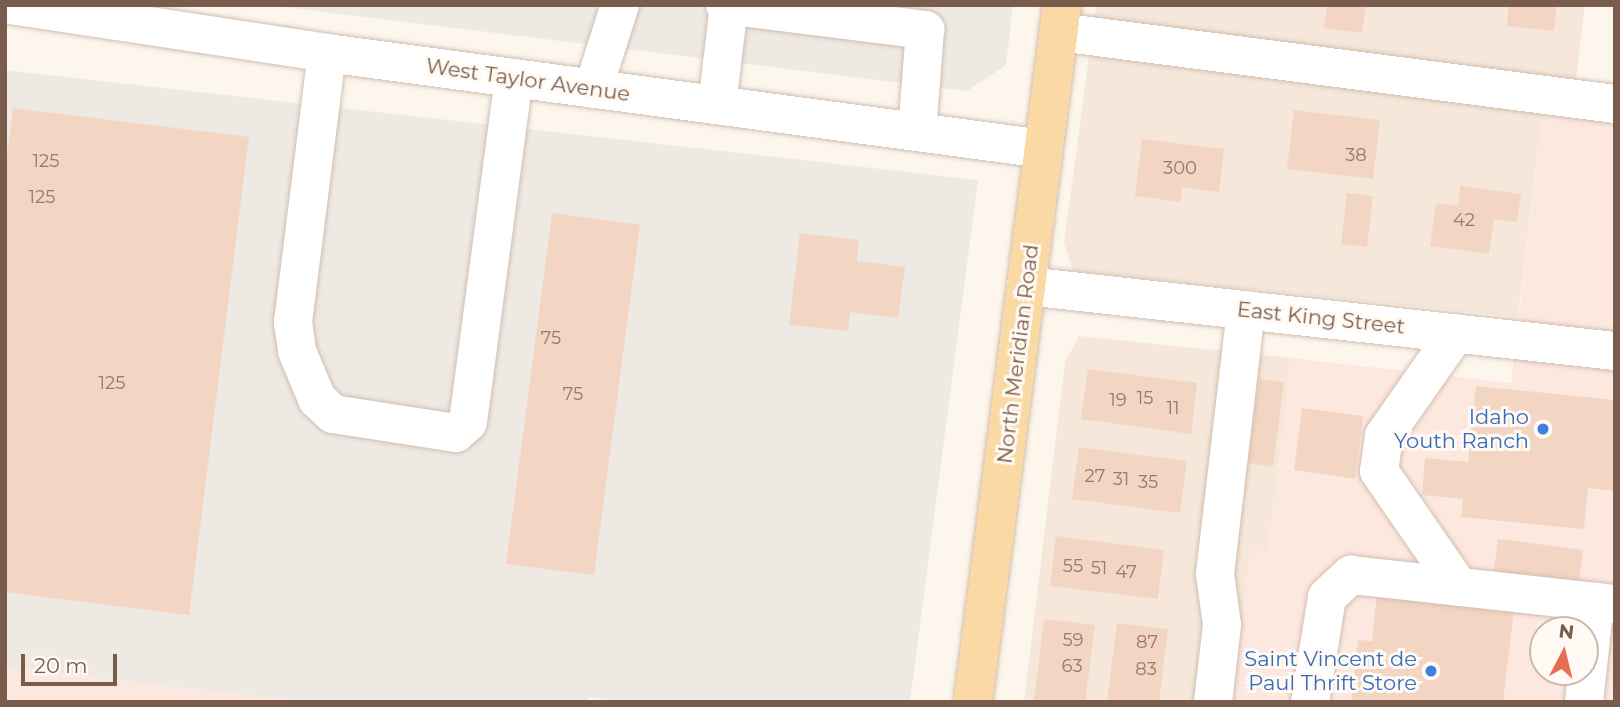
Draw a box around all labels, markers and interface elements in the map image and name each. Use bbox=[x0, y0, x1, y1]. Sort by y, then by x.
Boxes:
street label: West Taylor Avenue bbox=[424, 53, 632, 107]
house number: 38 bbox=[1345, 144, 1367, 166]
house number: 125 bbox=[33, 150, 59, 172]
house number: 300 bbox=[1163, 157, 1197, 179]
house number: 125 bbox=[29, 186, 55, 208]
house number: 42 bbox=[1453, 209, 1475, 231]
street label: North Meridian Road bbox=[992, 243, 1044, 465]
street label: East King Street bbox=[1236, 297, 1406, 339]
house number: 75 bbox=[541, 327, 561, 349]
house number: 125 bbox=[99, 372, 125, 394]
house number: 75 bbox=[563, 383, 583, 405]
house number: 15 bbox=[1137, 387, 1153, 409]
house number: 19 bbox=[1109, 389, 1127, 411]
house number: 11 bbox=[1167, 397, 1179, 419]
place label: Idaho Youth Ranch bbox=[1394, 404, 1529, 454]
marker: Idaho Youth Ranch bbox=[1535, 421, 1551, 437]
house number: 27 bbox=[1085, 465, 1105, 487]
house number: 31 bbox=[1113, 468, 1129, 490]
house number: 35 bbox=[1138, 471, 1158, 493]
house number: 55 bbox=[1063, 555, 1083, 577]
house number: 51 bbox=[1091, 557, 1107, 579]
house number: 47 bbox=[1115, 561, 1137, 583]
north arrow bbox=[1529, 616, 1599, 686]
text: N bbox=[1557, 619, 1575, 644]
house number: 59 bbox=[1062, 629, 1084, 651]
house number: 87 bbox=[1136, 631, 1158, 653]
scale bar bbox=[24, 640, 121, 684]
place label: Saint Vincent de Paul Thrift Store bbox=[1244, 646, 1417, 696]
text: 20 m bbox=[34, 653, 88, 678]
house number: 63 bbox=[1061, 655, 1083, 677]
house number: 83 bbox=[1135, 658, 1157, 680]
marker: Saint Vincent de Paul Thrift Store bbox=[1423, 663, 1439, 679]

